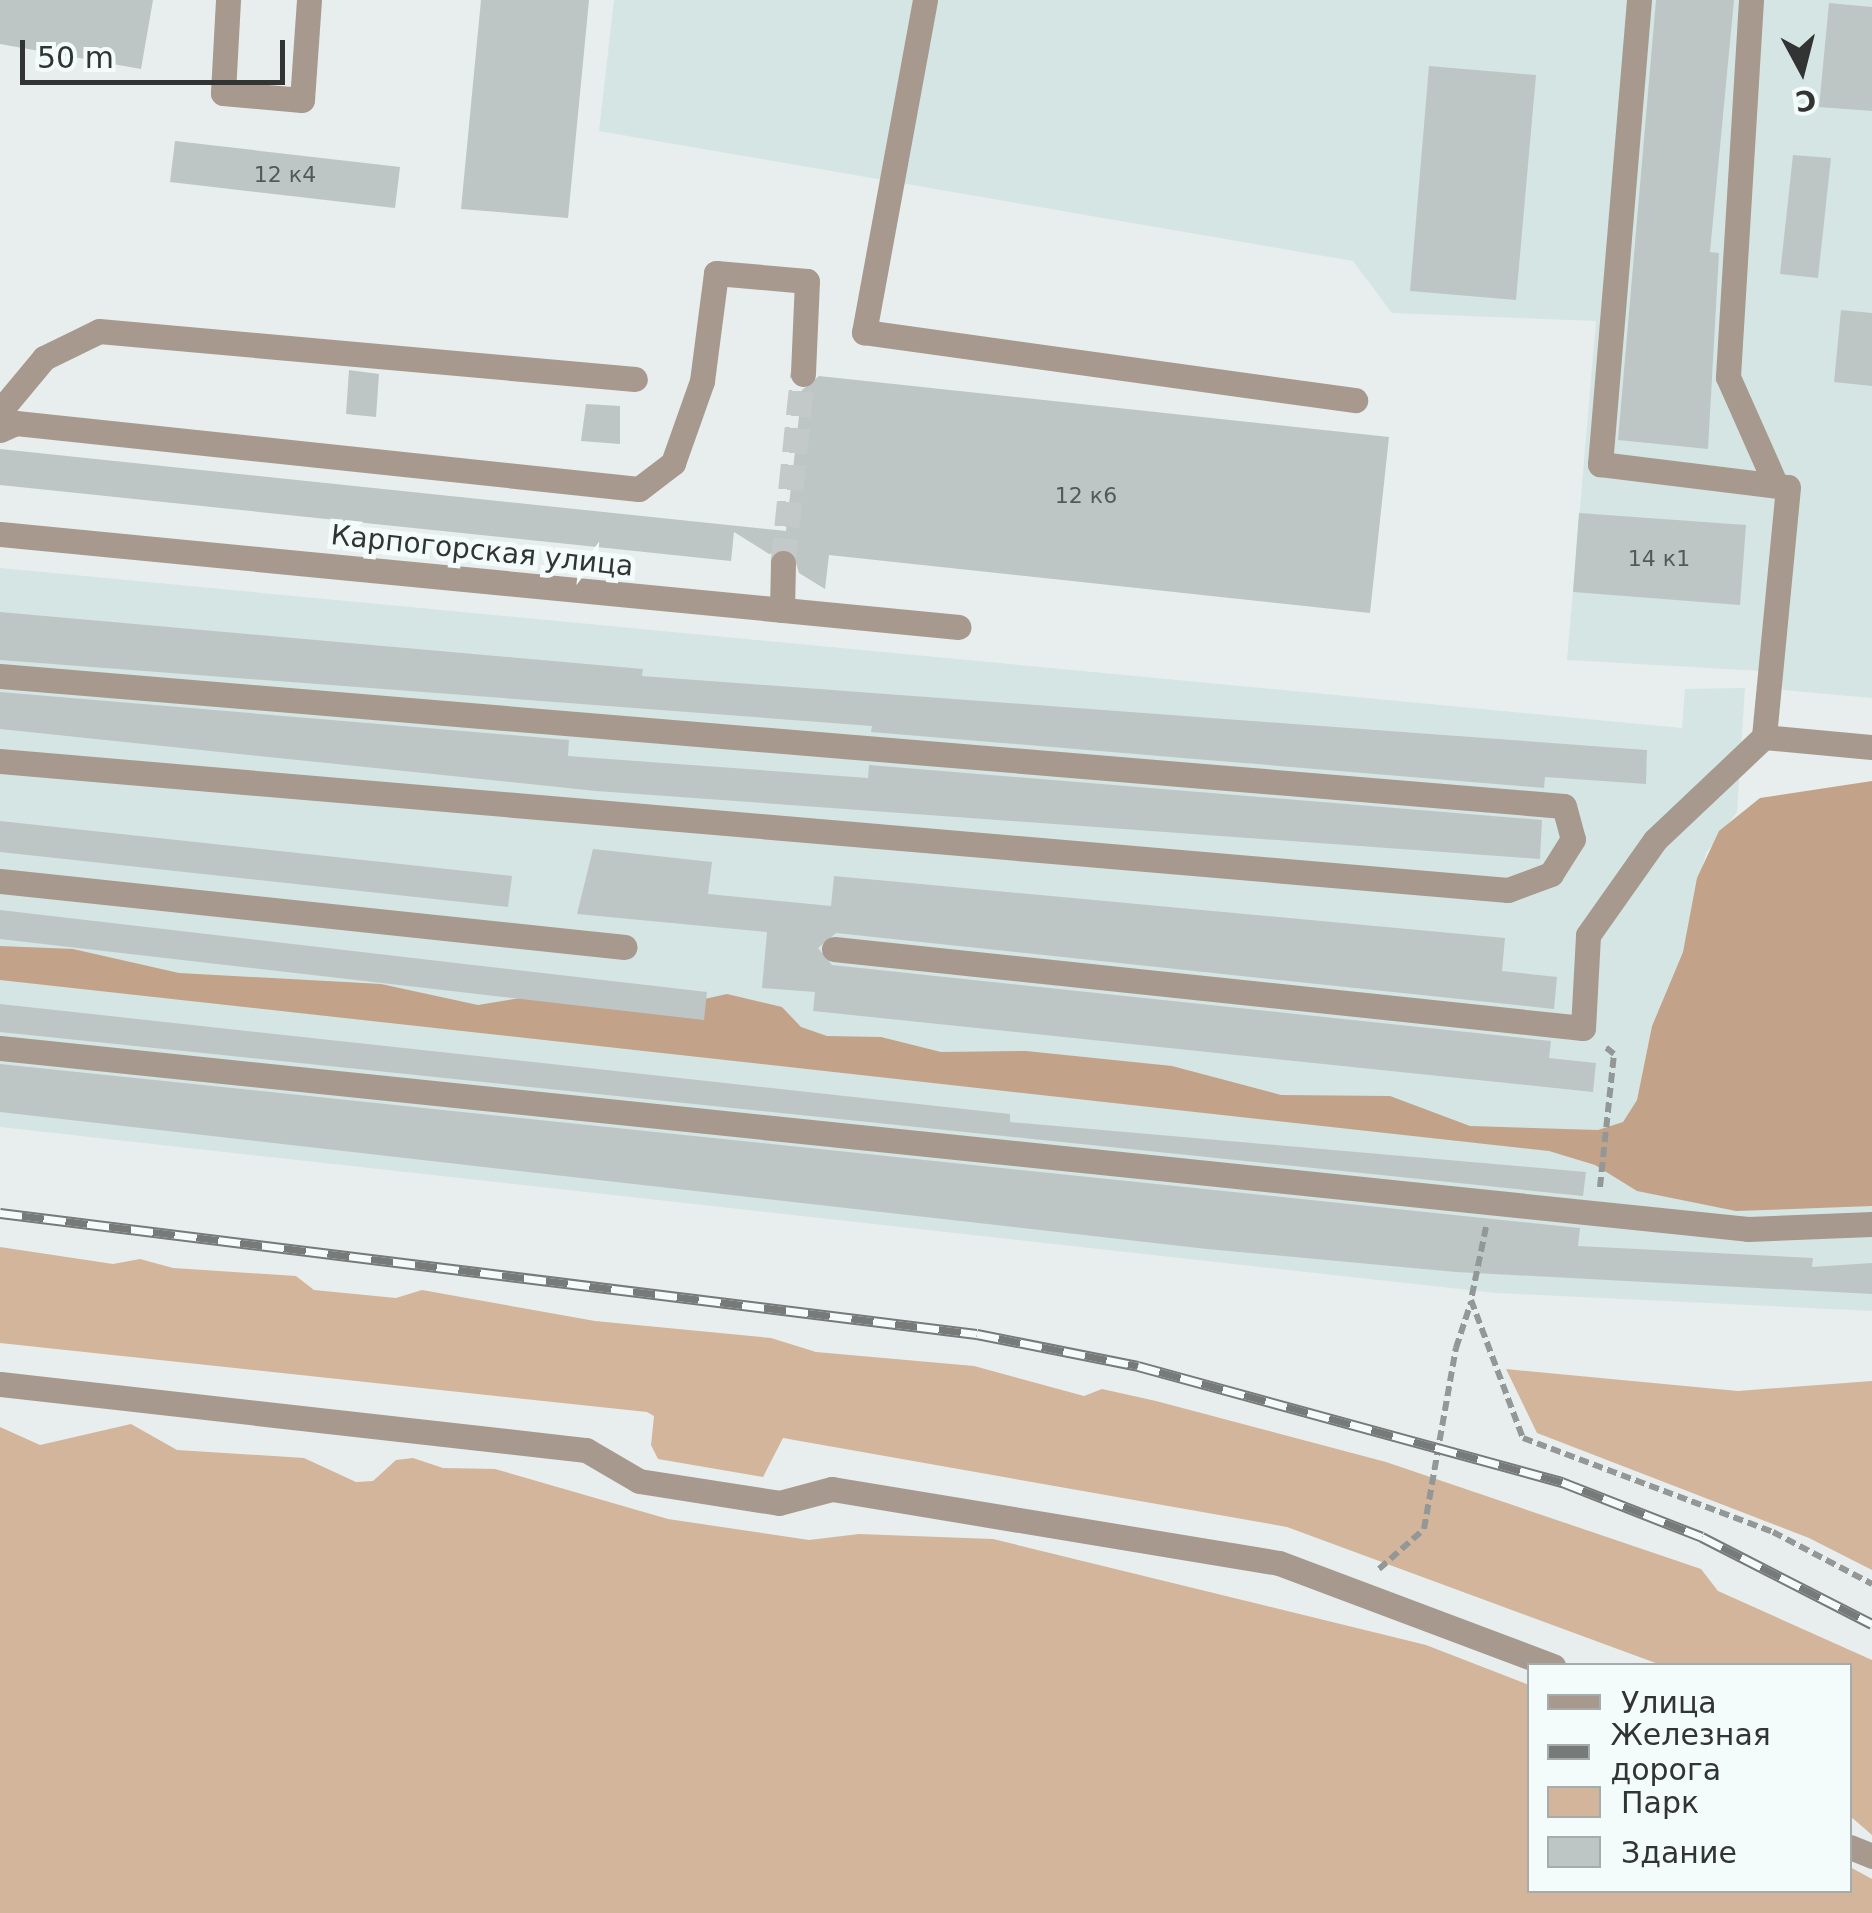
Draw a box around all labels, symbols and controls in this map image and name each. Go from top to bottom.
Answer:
scale bar [25,20,290,82]
north arrow [1752,20,1852,120]
text: 50 m [37,40,114,75]
text: С [1794,83,1818,118]
house number: 12 к4 [254,162,316,188]
house number: 12 к6 [1055,483,1117,509]
street label: Карпогорская улица [329,518,635,584]
house number: 14 к1 [1628,546,1690,572]
legend [1527,1663,1852,1893]
text: Улица [1621,1685,1717,1720]
text: Железная дорога [1610,1717,1771,1787]
text: Парк [1621,1785,1699,1820]
text: Здание [1621,1835,1737,1870]

